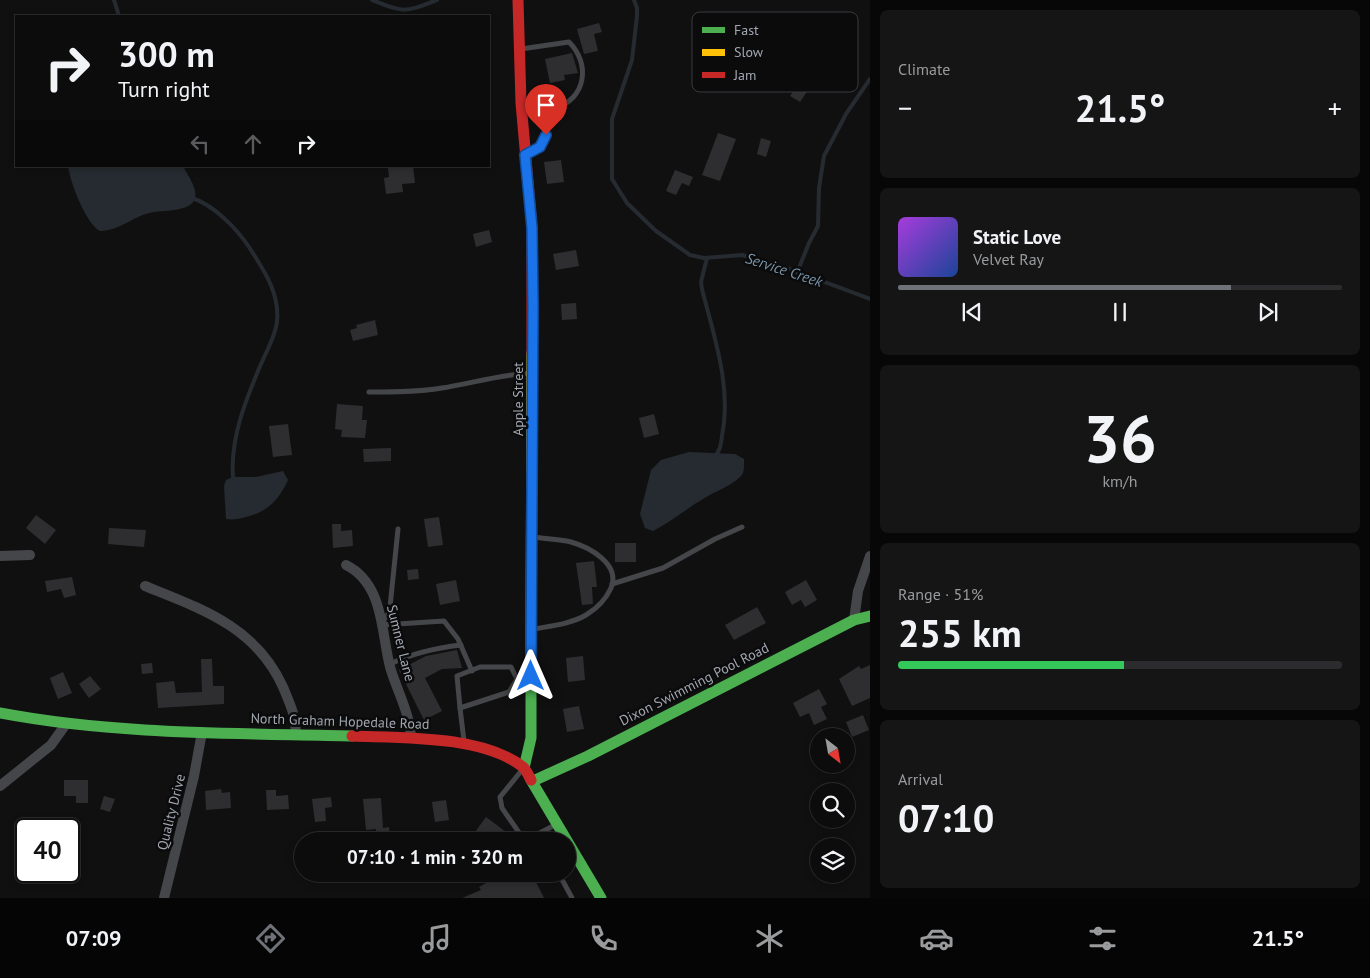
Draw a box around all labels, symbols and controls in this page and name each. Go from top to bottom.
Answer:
legend [692,12,858,92]
text: Fast [734,21,759,39]
text: 300 m [118,31,215,77]
icon: right [35,35,100,100]
text: Slow [734,43,764,61]
text: Climate [898,59,950,79]
text: Jam [733,66,756,84]
text: Turn right [118,75,210,103]
text: 21.5° [1075,83,1165,132]
pin [525,84,567,135]
text: − [898,89,912,126]
text: + [1328,89,1342,126]
icon: arrive [532,91,560,119]
icon: left [186,130,214,158]
icon: ahead [239,130,267,158]
icon: right [292,130,320,158]
text: Static Love [973,225,1061,249]
water label: Service Creek [743,248,826,291]
text: Velvet Ray [973,249,1044,269]
icon: previous [958,298,986,326]
icon: pause [1106,298,1134,326]
icon: next [1254,298,1282,326]
street label: Apple Street [509,362,527,436]
text: 36 [1083,396,1157,480]
text: km/h [1102,471,1138,491]
text: Range · 51% [898,584,983,604]
street label: Sumner Lane [383,603,419,683]
text: 255 km [898,608,1022,657]
street label: Dixon Swimming Pool Road [616,638,772,730]
position arrow [504,649,556,701]
street label: North Graham Hopedale Road [250,709,430,733]
north arrow [810,728,855,772]
map controls [810,728,855,883]
text: Arrival [898,769,943,789]
street label: Quality Drive [153,772,189,852]
button: search [810,783,855,828]
text: 07:10 [898,793,994,842]
speed limit sign: 40 [15,818,80,883]
button: layers [810,838,855,883]
text: 07:10 · 1 min · 320 m [347,845,523,869]
icon: directions [253,921,288,956]
icon: music [419,921,454,956]
icon: phone [586,921,621,956]
icon: climate [752,921,787,956]
icon: car [919,921,954,956]
icon: filters [1085,921,1120,956]
text: 07:09 [66,924,122,952]
text: 21.5° [1252,924,1304,952]

